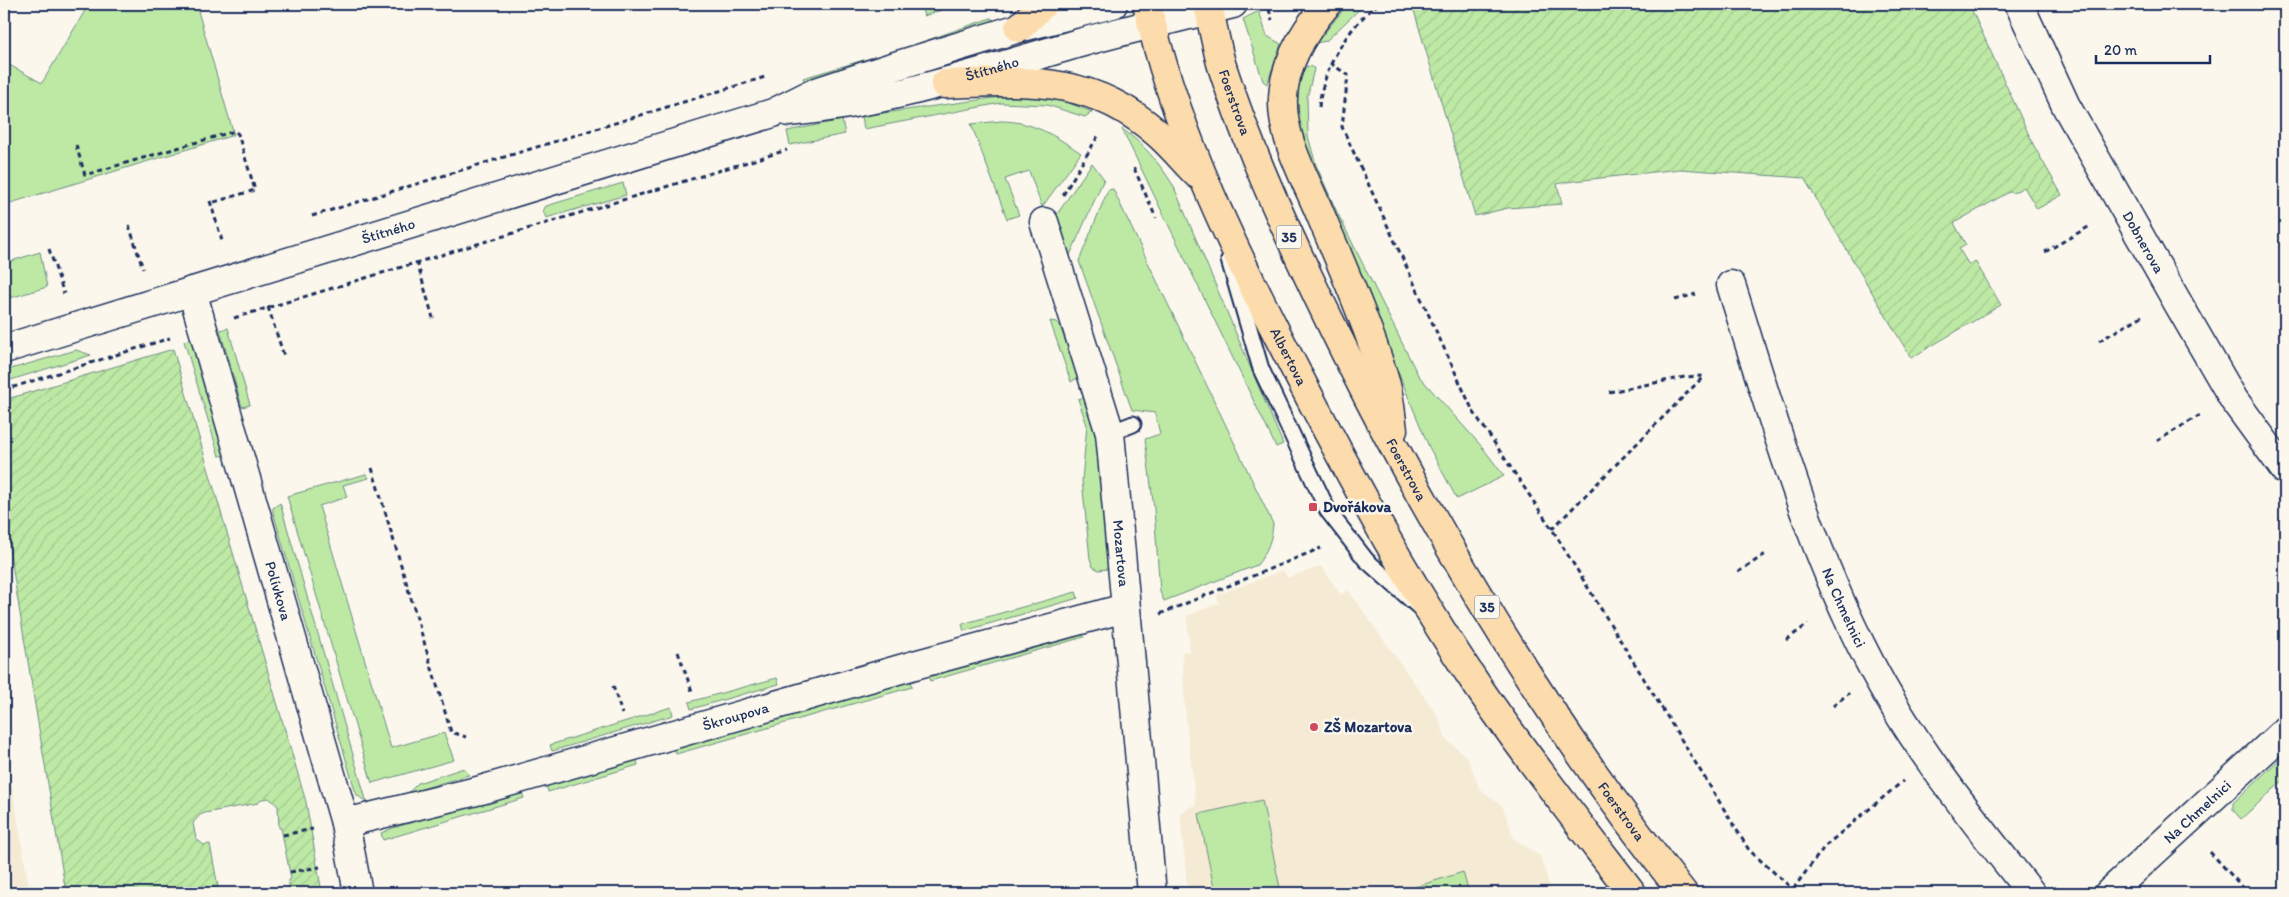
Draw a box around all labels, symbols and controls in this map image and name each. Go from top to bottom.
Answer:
scale bar [2096,32,2210,64]
text: 20 m [2104,41,2138,59]
street label: Štítného [963,52,1021,85]
street label: Foerstrova [1215,67,1255,138]
street label: Dobnerova [2119,208,2168,277]
street label: Štítného [359,214,417,248]
road number: 35 [1276,226,1302,248]
street label: Albertova [1266,325,1311,389]
street label: Foerstrova [1382,435,1431,504]
place label: Dvořákova [1323,498,1391,516]
marker: Dvořákova [1307,501,1319,513]
street label: Mozartova [1109,519,1133,588]
street label: Polívkova [261,559,295,623]
street label: Na Chmelnici [1818,565,1870,650]
road number: 35 [1474,596,1500,618]
street label: Škroupova [700,698,771,735]
place label: ZŠ Mozartova [1324,717,1412,736]
marker: ZŠ Mozartova [1308,721,1320,733]
street label: Na Chmelnici [2160,776,2235,847]
street label: Foerstrova [1594,778,1649,845]

